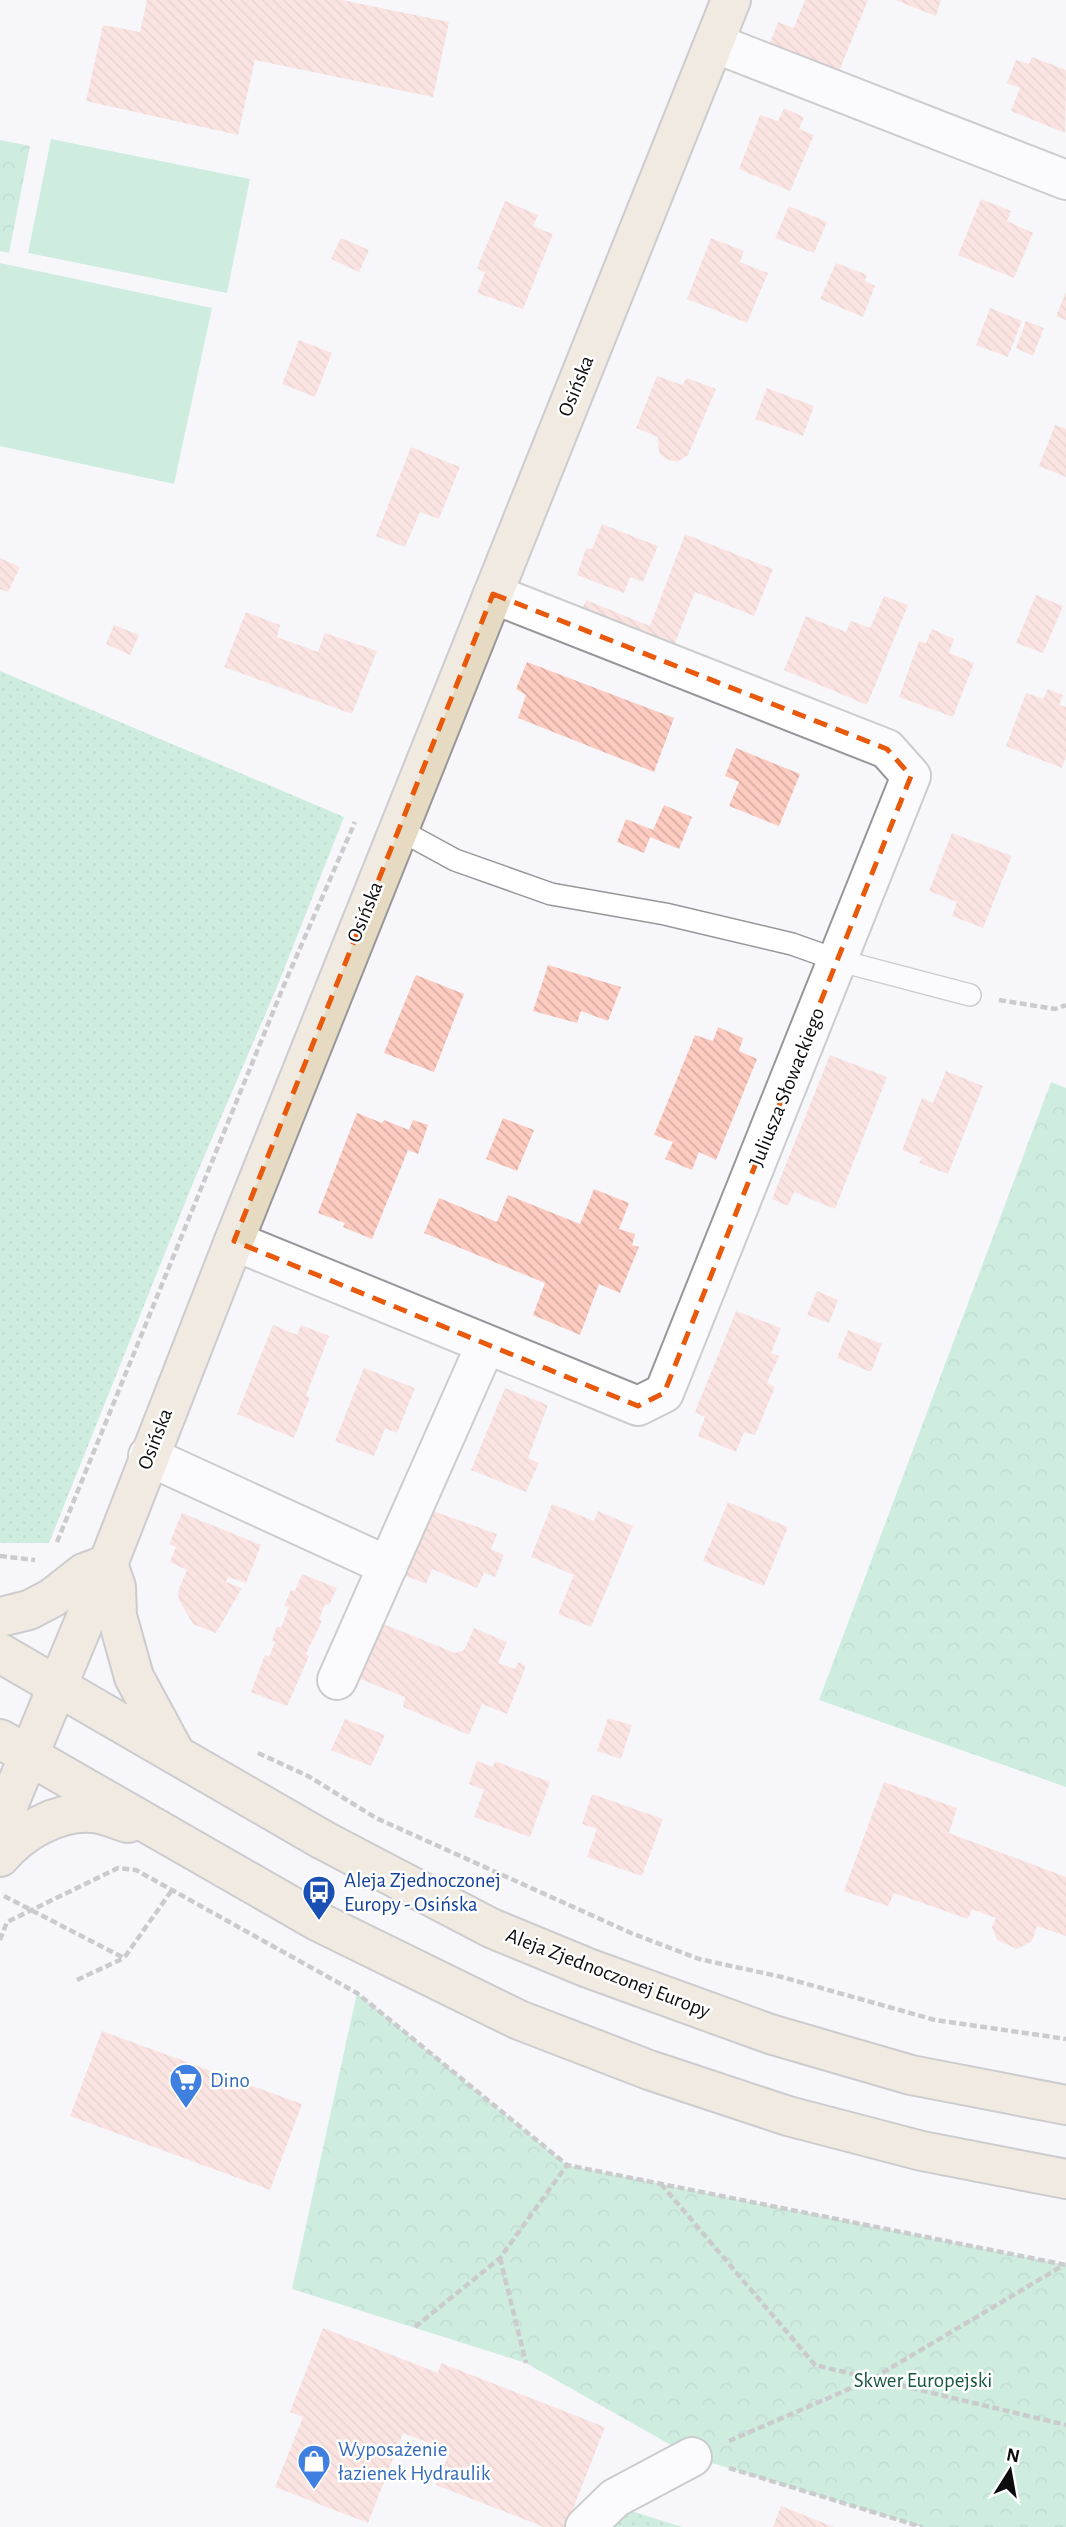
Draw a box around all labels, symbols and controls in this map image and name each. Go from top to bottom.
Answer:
street label: Osińska [554,352,598,419]
street label: Osińska [343,878,387,945]
street label: Juliusza Słowackiego [746,1005,828,1169]
street label: Osińska [134,1405,176,1472]
place label: Aleja Zjednoczonej Europy - Osińska [344,1870,501,1915]
bus stop icon: Aleja Zjednoczonej Europy - Osińska [300,1873,338,1922]
street label: Aleja Zjednoczonej Europy [503,1924,713,2022]
supermarket icon: Dino [167,2061,205,2110]
place label: Dino [210,2070,250,2091]
park label: Skwer Europejski [854,2370,992,2391]
north arrow [975,2436,1045,2506]
place label: Wyposażenie łazienek Hydraulik [338,2439,491,2484]
shop icon: Wyposażenie łazienek Hydraulik [295,2442,333,2491]
text: N [1005,2445,1021,2466]

